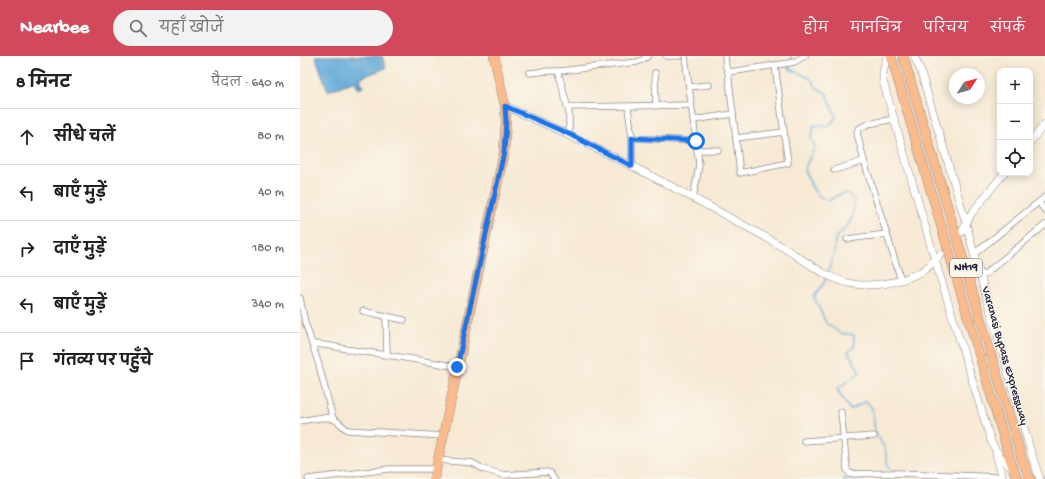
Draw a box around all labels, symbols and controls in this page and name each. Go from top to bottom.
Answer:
search box [113,10,393,46]
text: Nearbee [20,17,89,40]
icon: search [127,17,149,39]
text: यहाँ खोजें [159,20,223,38]
text: होम [804,21,828,38]
text: मानचित्र [850,21,902,38]
text: परिचय [924,21,968,38]
text: संपर्क [990,21,1025,38]
north arrow [949,68,985,104]
map controls [997,68,1033,176]
button: + [997,68,1033,104]
text: 8 मिनट [16,74,71,94]
text: पैदल · 640 m [211,76,284,91]
button: − [997,104,1033,140]
icon: ahead [16,126,38,148]
text: सीधे चलें [54,129,115,147]
text: 80 m [257,129,284,144]
route start [687,132,705,150]
button: locate [997,140,1033,176]
icon: left [16,182,38,204]
text: बाएँ मुड़ें [54,185,106,203]
text: 40 m [258,185,284,200]
icon: right [16,238,38,260]
text: दाएँ मुड़ें [54,241,106,259]
text: 180 m [252,241,284,256]
road number: NH19 [950,259,982,277]
street label: Varanasi Bypass Expressway [977,284,1031,427]
icon: left [16,294,38,316]
text: बाएँ मुड़ें [54,297,106,315]
text: 340 m [251,297,284,312]
icon: arrive [16,350,38,372]
text: गंतव्य पर पहुँचे [54,353,152,371]
route end [448,358,466,376]

